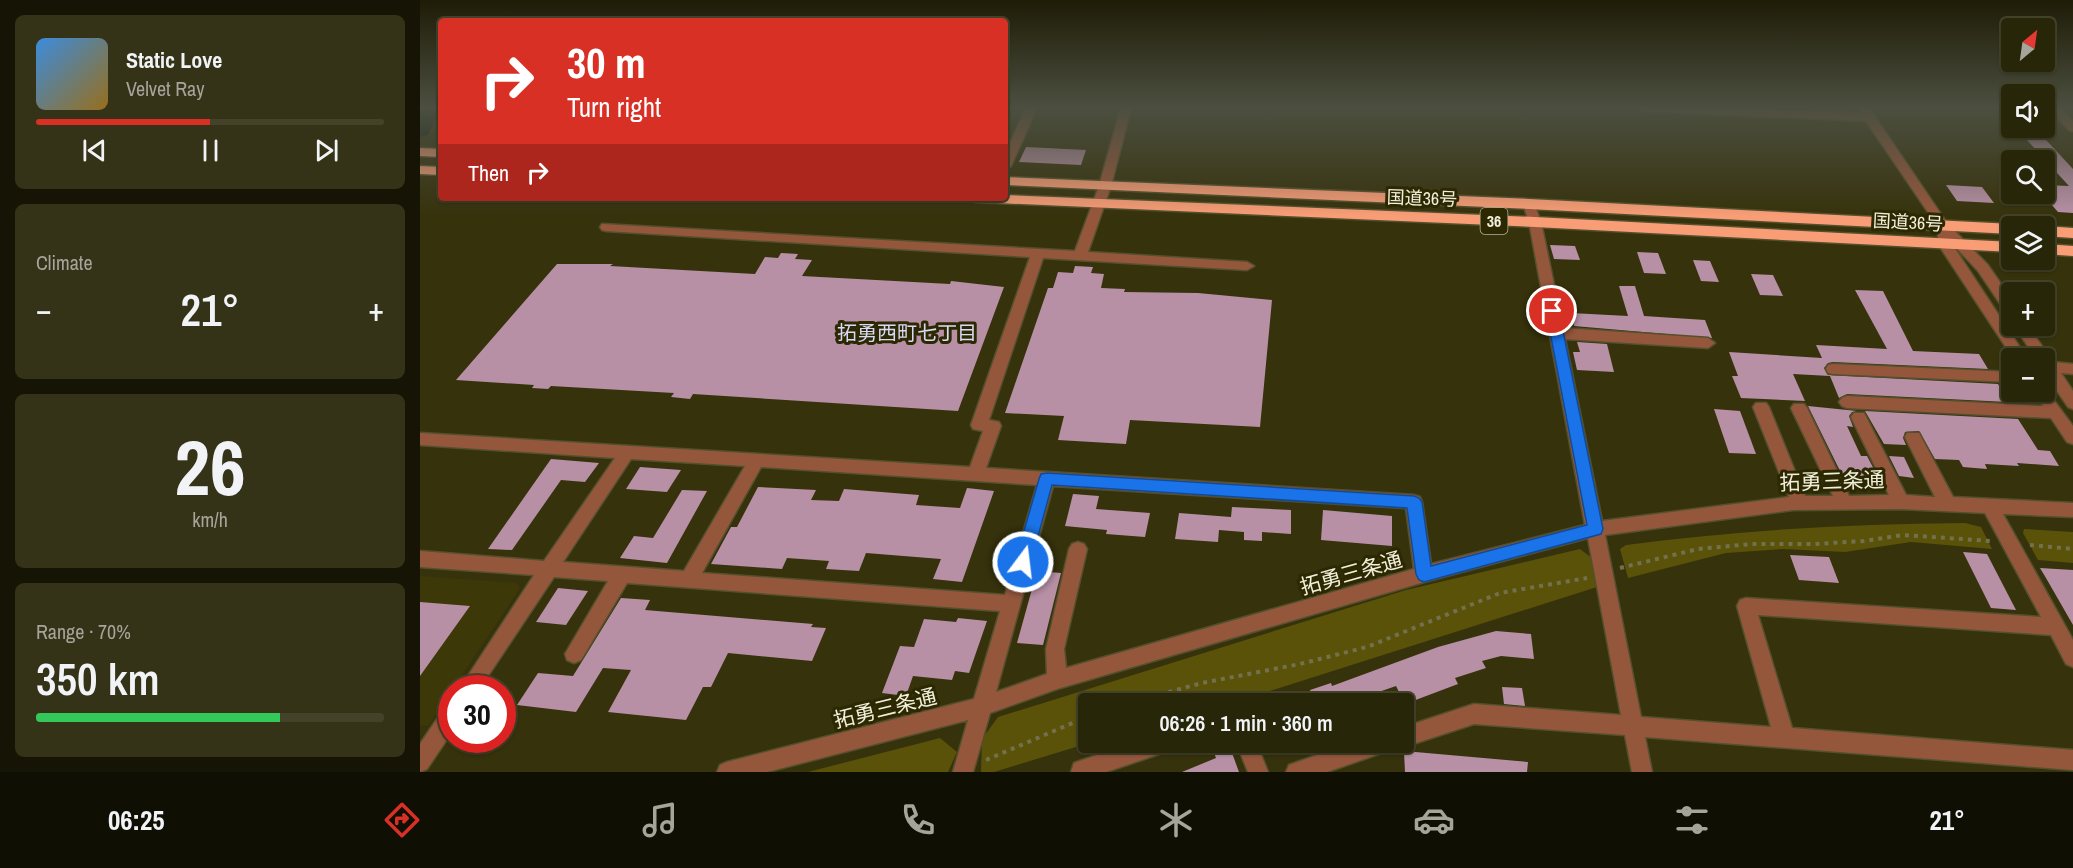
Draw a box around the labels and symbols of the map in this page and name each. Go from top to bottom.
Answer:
north arrow [2001,18,2055,72]
street label: 国道36号 [1386,184,1458,212]
road number: 36 [1480,208,1508,234]
street label: 国道36号 [1872,208,1944,236]
pin [1526,285,1577,336]
district label: 拓勇西町七丁目 [837,319,977,346]
street label: 拓勇三条通 [1779,465,1885,497]
position arrow [991,530,1055,594]
street label: 拓勇三条通 [1297,545,1405,601]
speed limit sign: 30 [438,675,516,753]
street label: 拓勇三条通 [831,681,939,735]

